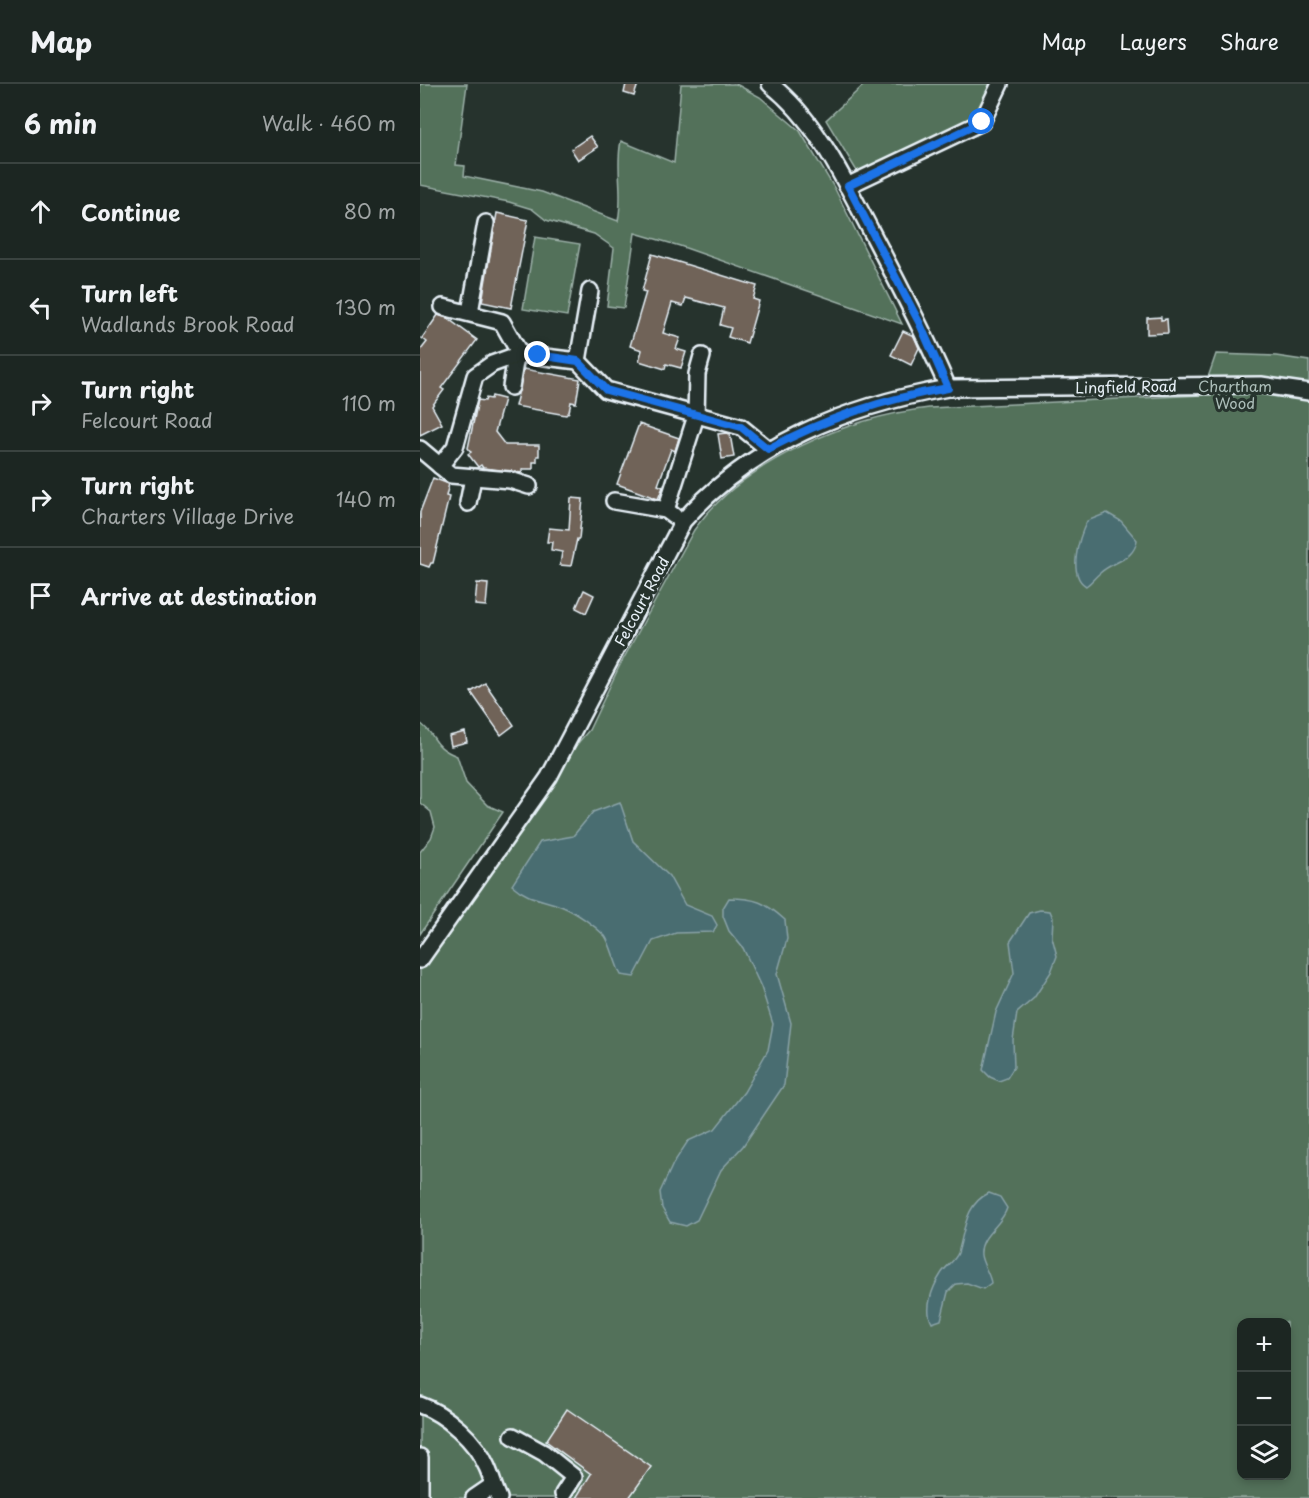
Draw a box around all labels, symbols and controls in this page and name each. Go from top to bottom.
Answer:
text: Map [30,20,92,63]
text: Map [1042,25,1086,57]
text: Layers [1119,25,1187,57]
text: Share [1220,25,1279,57]
text: 6 min [24,104,97,143]
text: Walk · 460 m [262,108,396,138]
route start [968,108,994,134]
icon: ahead [24,195,57,228]
text: Continue [81,195,180,228]
text: 80 m [344,196,396,226]
text: Turn left [81,276,178,309]
icon: left [24,291,57,324]
text: 130 m [336,292,396,322]
text: Wadlands Brook Road [81,309,295,339]
route end [524,341,550,367]
text: Turn right [81,372,194,405]
street label: Lingfield Road [1075,374,1177,398]
park label: Chartham Wood [1198,374,1272,414]
icon: right [24,387,57,420]
text: 110 m [342,388,396,418]
text: Felcourt Road [81,405,213,435]
text: Turn right [81,468,194,501]
icon: right [24,483,57,516]
text: 140 m [336,484,396,514]
text: Charters Village Drive [81,501,294,531]
street label: Felcourt Road [608,552,674,650]
icon: arrive [24,579,57,612]
text: Arrive at destination [81,579,317,612]
map controls [1237,1318,1291,1480]
button: + [1237,1318,1291,1372]
button: − [1237,1372,1291,1426]
button: layers [1237,1426,1291,1480]

